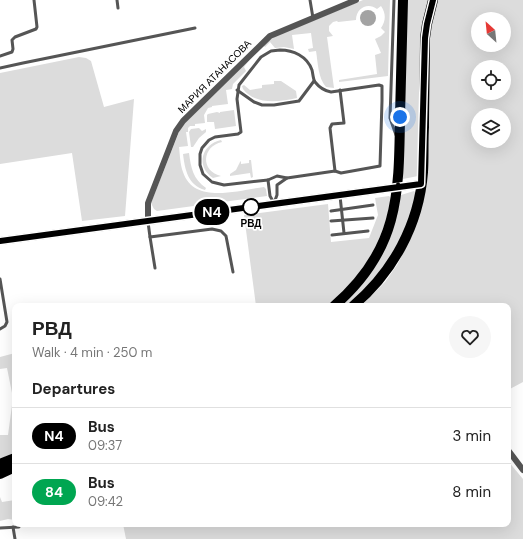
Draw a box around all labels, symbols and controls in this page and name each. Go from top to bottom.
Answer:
north arrow [471,12,511,52]
map controls [471,12,511,148]
street label: МАРИЯ АТАНАСОВА [175,37,254,116]
button: locate [471,60,511,100]
your location [390,107,410,127]
button: layers [471,108,511,148]
marker: РВД [242,198,260,216]
line badge: N4 [194,199,230,225]
text: N4 [202,203,222,221]
place label: РВД [241,217,261,230]
text: РВД [32,316,72,341]
button: heart [449,316,491,358]
text: Walk · 4 min · 250 m [32,344,152,361]
text: Departures [32,379,115,399]
text: Bus [88,417,115,437]
text: 3 min [453,426,491,446]
text: N4 [44,427,64,445]
text: 09:37 [88,437,122,454]
text: Bus [88,473,115,493]
text: 8 min [452,482,491,502]
text: 84 [45,483,63,501]
text: 09:42 [88,493,123,510]

